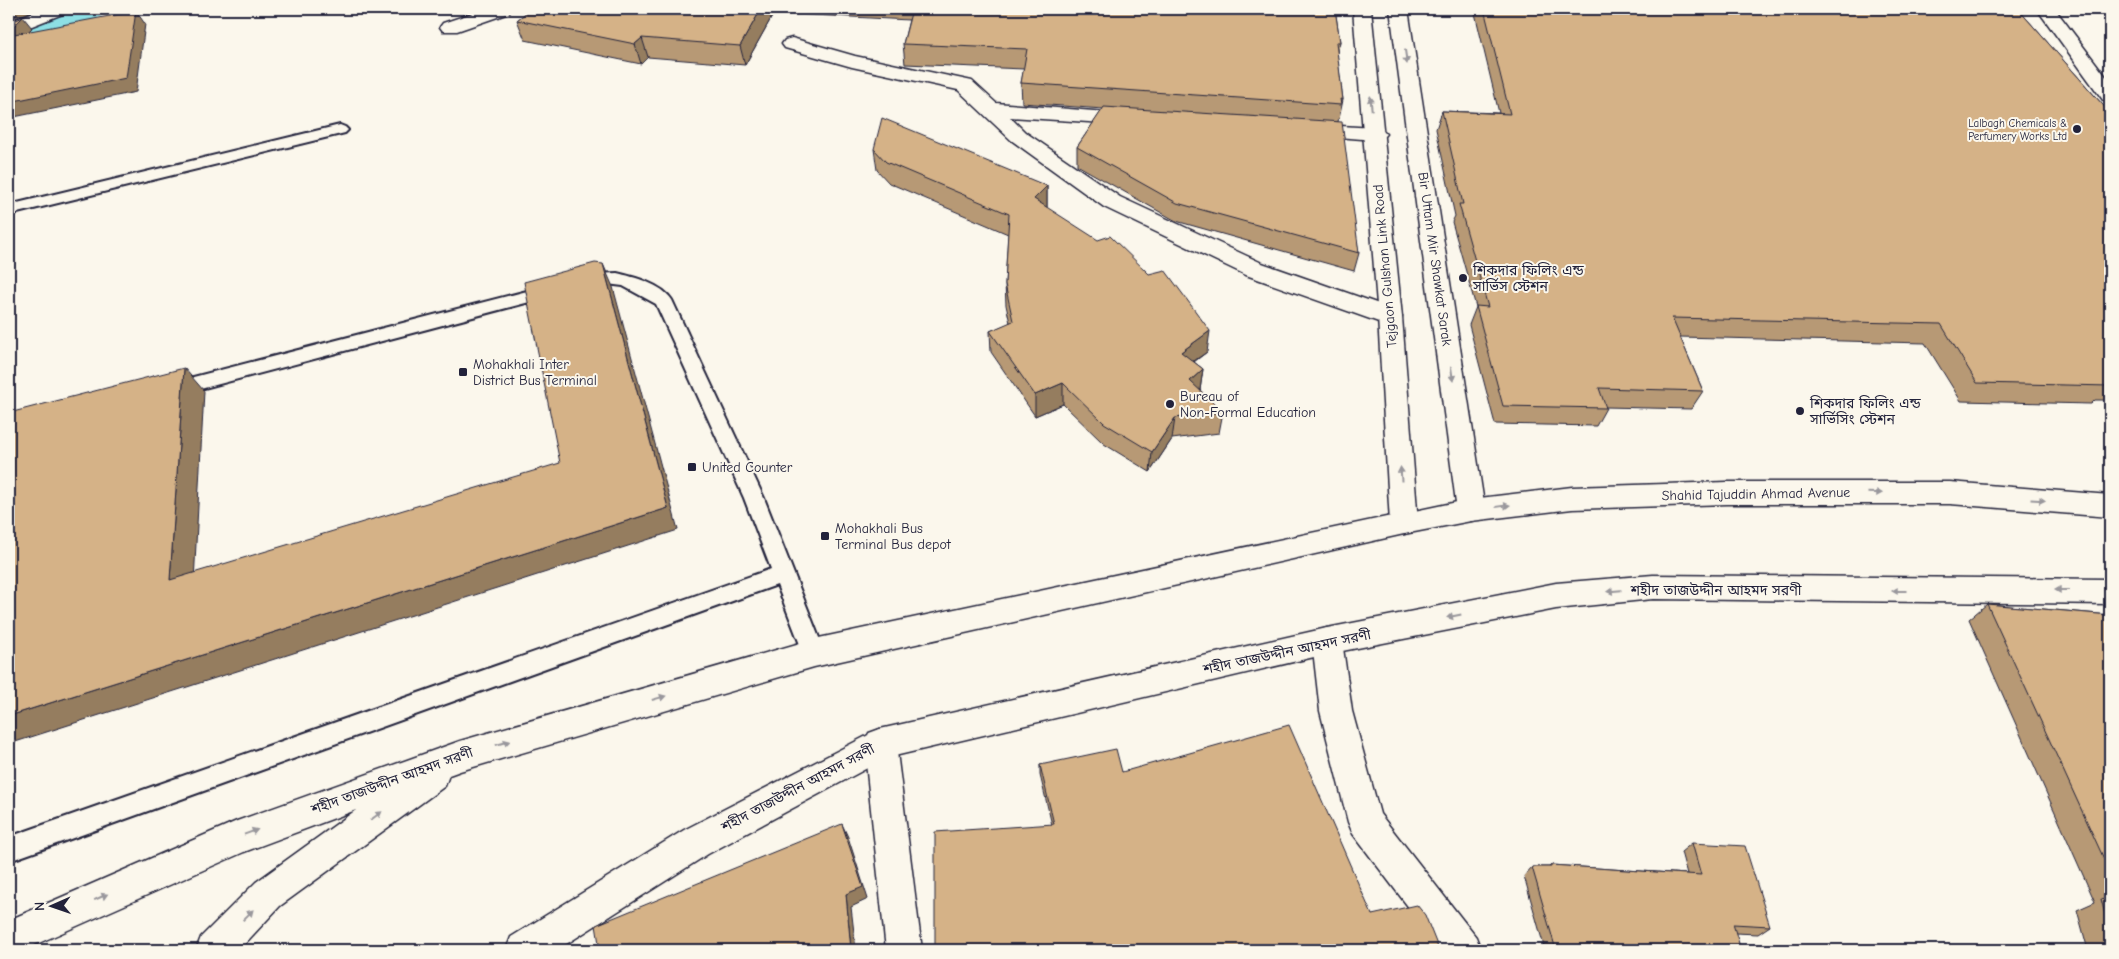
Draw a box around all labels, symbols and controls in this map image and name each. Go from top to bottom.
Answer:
one-way arrow [1402,49,1410,65]
one-way arrow [1367,95,1375,111]
place label: Lalbagh Chemicals & Perfumery Works Ltd [1968,117,2067,143]
marker: Lalbagh Chemicals & Perfumery Works Ltd [2071,123,2083,135]
street label: Bir Uttam Mir Shawkat Sarak [1414,171,1456,347]
street label: Tejgaon Gulshan Link Road [1369,184,1401,348]
place label: শিকদার ফিলিং এন্ড সার্ভিস স্টেশন [1472,262,1584,295]
marker: শিকদার ফিলিং এন্ড সার্ভিস স্টেশন [1457,272,1469,284]
place label: Mohakhali Inter District Bus Terminal [473,356,597,389]
marker: Mohakhali Inter District Bus Terminal [457,366,469,378]
one-way arrow [1448,366,1456,382]
place label: Bureau of Non-Formal Education [1180,388,1316,421]
place label: শিকদার ফিলিং এন্ড সার্ভিসিং স্টেশন [1809,395,1921,428]
marker: Bureau of Non-Formal Education [1164,398,1176,410]
marker: শিকদার ফিলিং এন্ড সার্ভিসিং স্টেশন [1794,405,1806,417]
place label: United Counter [702,459,793,476]
marker: United Counter [686,461,698,473]
one-way arrow [1396,466,1404,482]
street label: Shahid Tajuddin Ahmad Avenue [1662,484,1850,504]
one-way arrow [1868,489,1884,497]
one-way arrow [2030,497,2046,505]
one-way arrow [1496,502,1512,510]
place label: Mohakhali Bus Terminal Bus depot [835,520,952,553]
marker: Mohakhali Bus Terminal Bus depot [819,530,831,542]
street label: শহীদ তাজউদ্দীন আহমদ সরণী [1629,582,1802,599]
one-way arrow [2053,586,2069,594]
one-way arrow [1606,587,1622,595]
one-way arrow [1891,587,1907,595]
one-way arrow [1446,612,1461,620]
street label: শহীদ তাজউদ্দীন আহমদ সরণী [1201,626,1373,678]
one-way arrow [651,694,666,702]
one-way arrow [495,739,510,747]
street label: শহীদ তাজউদ্দীন আহমদ সরণী [718,740,878,836]
street label: শহীদ তাজউদ্দীন আহমদ সরণী [308,744,476,819]
one-way arrow [369,811,383,821]
one-way arrow [243,828,258,836]
north arrow [28,882,78,932]
one-way arrow [94,892,108,900]
text: N [31,902,48,911]
one-way arrow [242,909,254,921]

